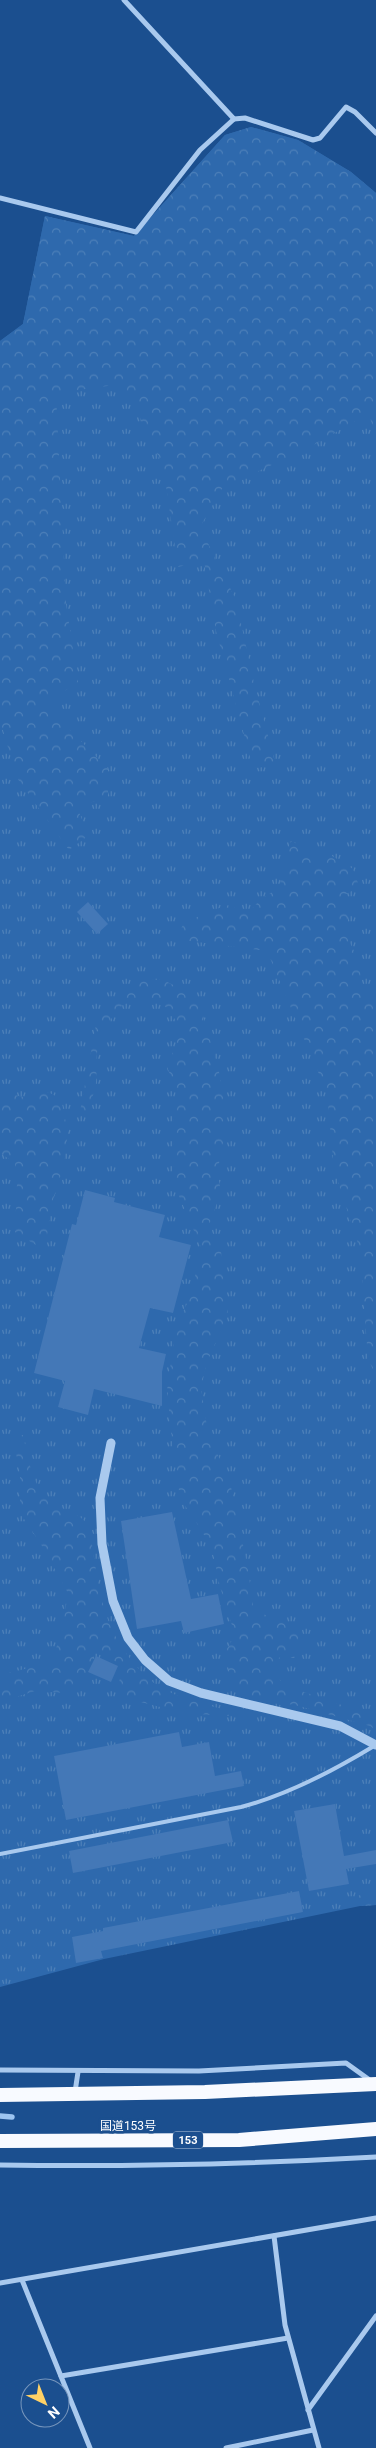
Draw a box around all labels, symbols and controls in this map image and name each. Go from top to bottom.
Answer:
street label: 国道153号 [100,2119,156,2133]
road number: 153 [173,2132,203,2148]
north arrow [20,2378,70,2428]
text: N [45,2403,63,2422]

